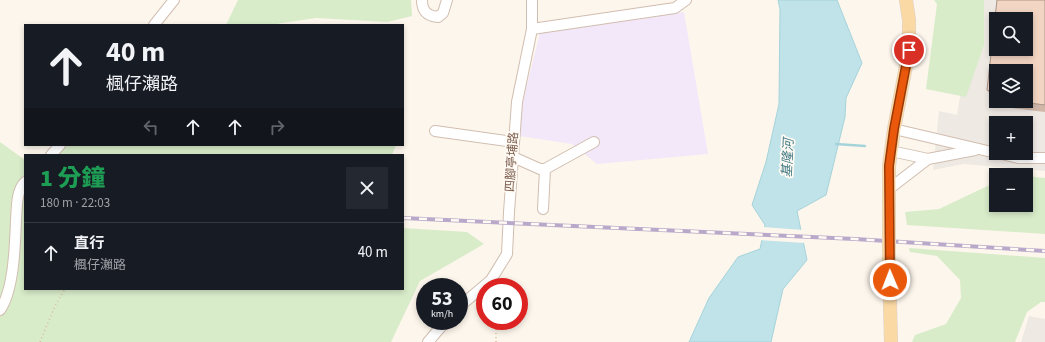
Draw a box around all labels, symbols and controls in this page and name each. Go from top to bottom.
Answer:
map controls [989,12,1033,212]
button: search [989,12,1033,56]
text: 40 m [106,32,165,72]
pin [892,33,926,67]
icon: arrive [898,39,920,61]
icon: ahead [40,40,92,92]
button: layers [989,64,1033,108]
text: 楓仔瀨路 [106,72,178,97]
icon: left [140,116,162,138]
icon: ahead [182,116,204,138]
icon: ahead [224,116,246,138]
icon: right [266,116,288,138]
button: + [989,116,1033,160]
street label: 四腳亭埔路 [501,131,523,193]
water label: 基隆河 [778,135,798,178]
text: 1 分鐘 [40,161,106,196]
button: close [346,167,388,209]
button: − [989,168,1033,212]
text: 180 m · 22:03 [40,194,110,212]
text: 直行 [74,233,104,254]
icon: ahead [40,242,62,264]
text: 40 m [358,242,388,263]
text: 楓仔瀨路 [74,256,126,274]
position arrow [869,259,911,301]
speed limit sign: 60 [476,278,528,330]
text: 53 [431,285,453,313]
text: km/h [431,307,453,321]

